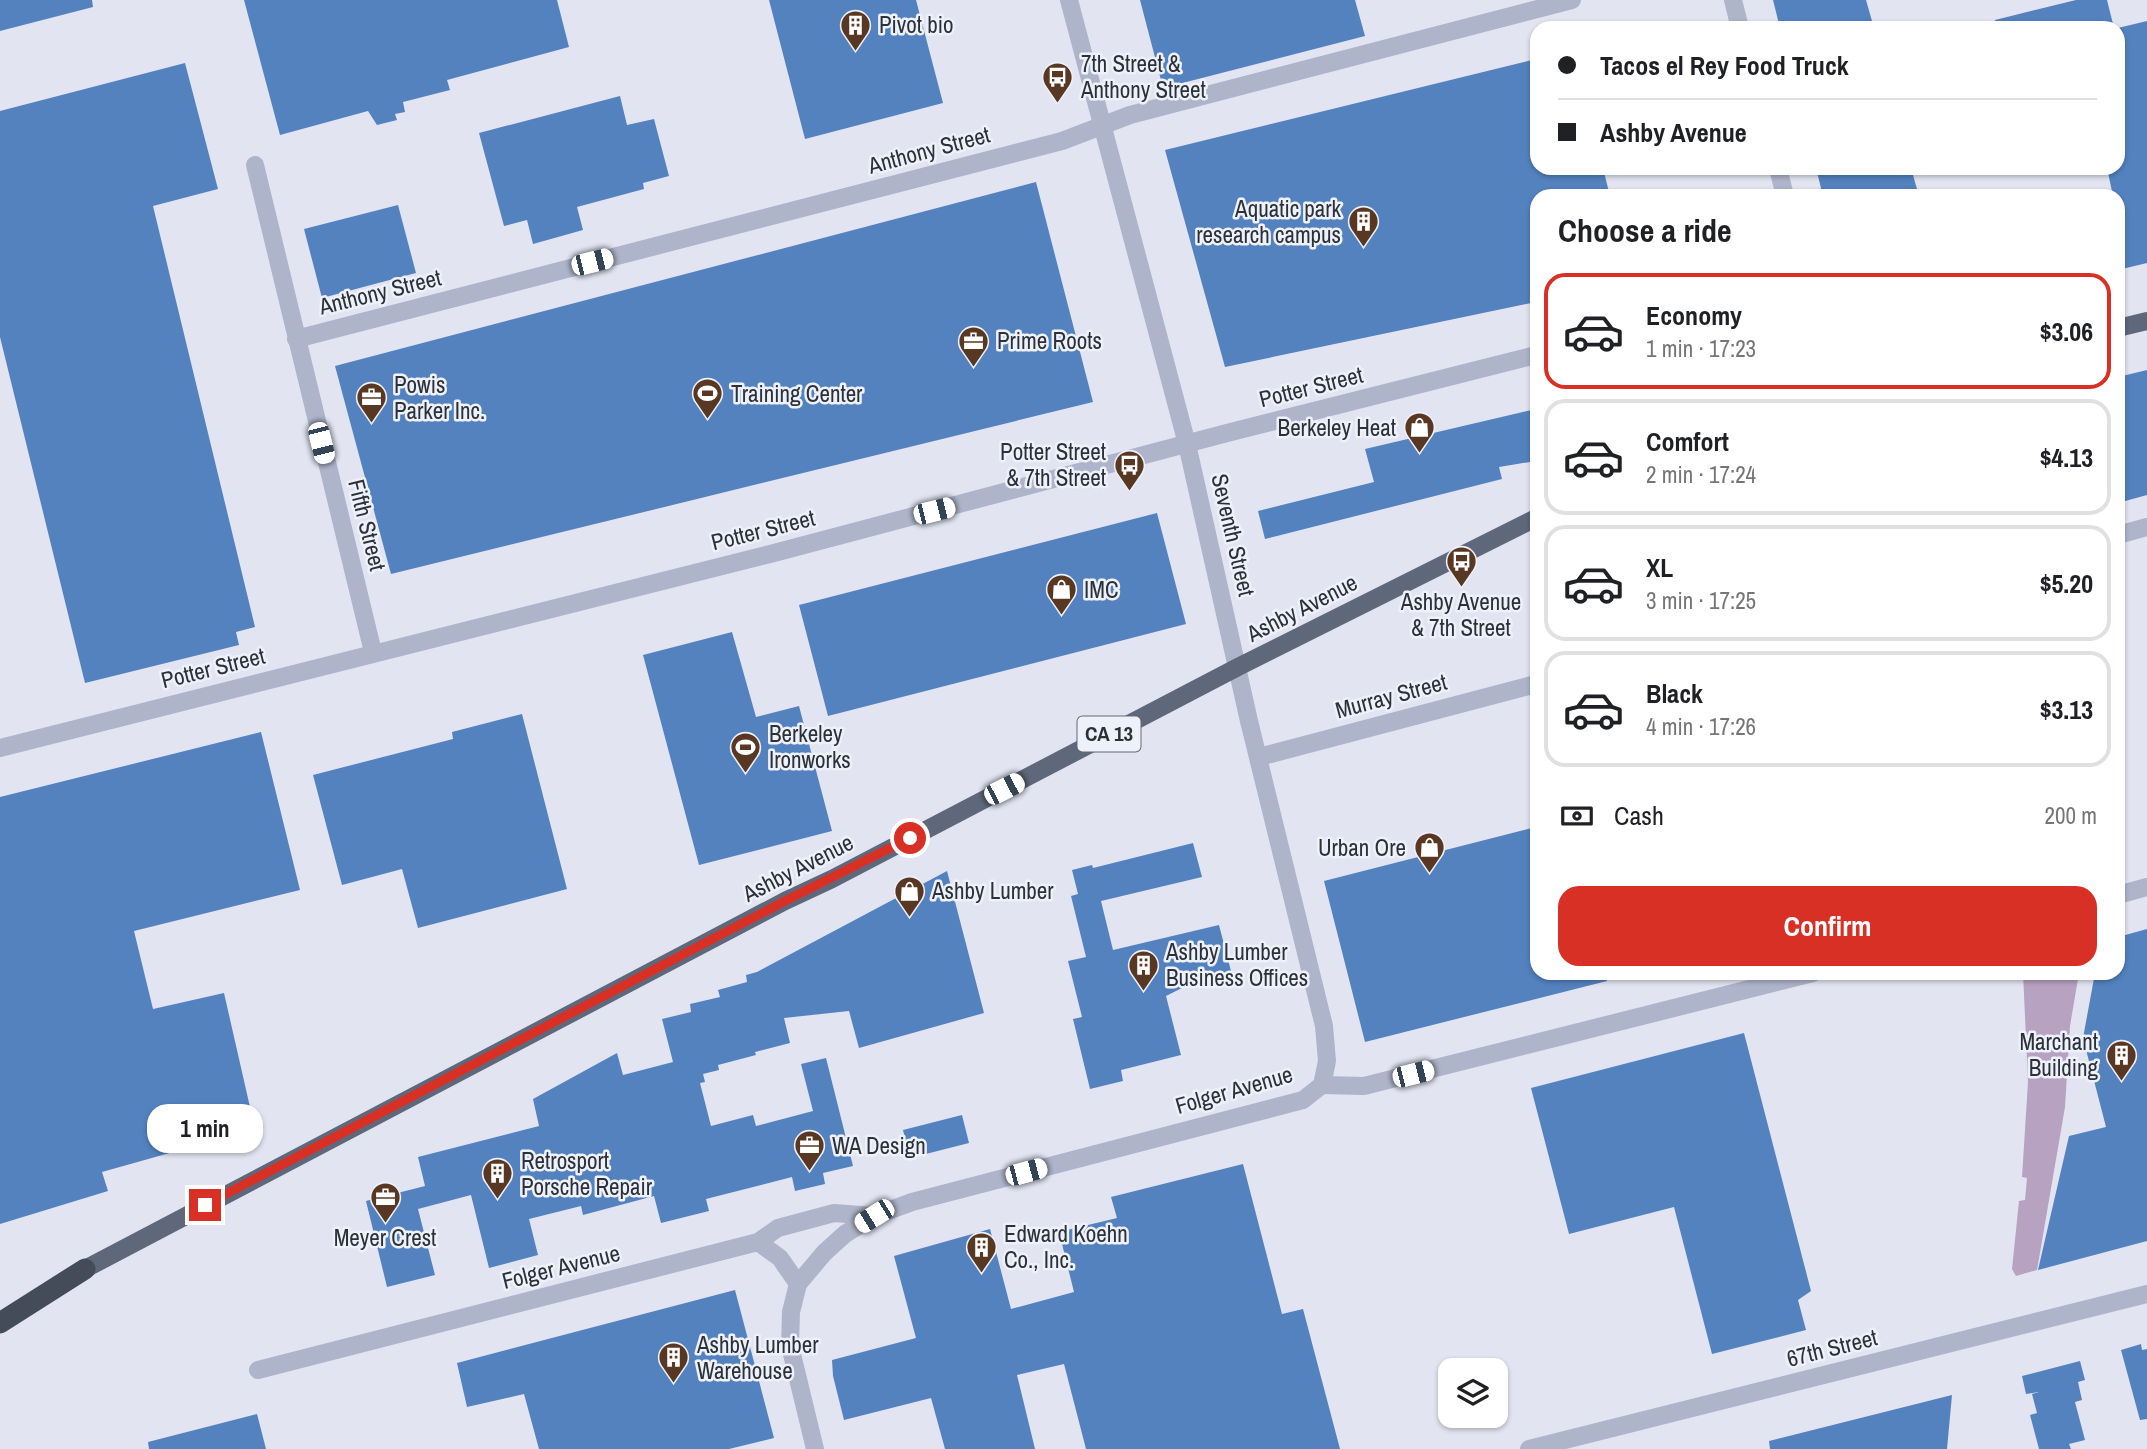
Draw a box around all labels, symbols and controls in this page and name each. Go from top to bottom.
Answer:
building icon: Pivot bio [839,8,873,52]
place label: Pivot bio [879,9,953,40]
place label: 7th Street & Anthony Street [1080,48,1206,105]
text: Tacos el Rey Food Truck [1600,48,1849,83]
bus stop icon: 7th Street & Anthony Street [1041,60,1075,104]
text: Ashby Avenue [1600,115,1747,150]
street label: Anthony Street [864,118,993,181]
place label: Aquatic park research campus [1196,193,1342,250]
building icon: Aquatic park research campus [1347,205,1381,249]
text: Choose a ride [1558,209,1732,252]
car [570,247,615,277]
street label: Anthony Street [315,261,444,322]
text: Economy [1646,298,1742,333]
icon: car [1562,300,1625,363]
text: $3.06 [2040,314,2093,349]
office icon: Prime Roots [957,324,991,368]
place label: Prime Roots [997,325,1102,356]
text: 1 min · 17:23 [1646,333,1756,364]
street label: Potter Street [1256,359,1366,414]
place label: Powis Parker Inc. [394,369,485,426]
sports icon: Training Center [691,377,725,421]
place label: Training Center [731,378,863,409]
office icon: Powis Parker Inc. [354,381,388,425]
shop icon: Berkeley Heat [1402,411,1436,455]
place label: Berkeley Heat [1278,412,1396,443]
car [306,420,337,466]
text: Comfort [1646,424,1729,459]
icon: car [1562,426,1625,489]
place label: Potter Street & 7th Street [1000,436,1106,493]
text: $4.13 [2040,440,2093,475]
bus stop icon: Potter Street & 7th Street [1112,448,1146,492]
text: 2 min · 17:24 [1646,459,1756,490]
street label: Seventh Street [1204,471,1263,599]
street label: Fifth Street [341,476,394,574]
car [912,496,957,526]
street label: Potter Street [708,502,818,557]
bus stop icon: Ashby Avenue & 7th Street [1444,544,1478,588]
text: XL [1646,550,1673,585]
icon: car [1562,552,1625,615]
street label: Ashby Avenue [1240,566,1362,649]
text: $5.20 [2040,566,2093,601]
shop icon: IMC [1044,573,1078,617]
place label: IMC [1084,574,1119,605]
text: 3 min · 17:25 [1646,585,1756,616]
place label: Ashby Avenue & 7th Street [1400,586,1521,643]
street label: Potter Street [158,640,268,695]
street label: Murray Street [1332,666,1450,725]
text: Black [1646,676,1703,711]
icon: car [1562,678,1625,741]
text: $3.13 [2040,692,2093,727]
text: 4 min · 17:26 [1646,711,1756,742]
road number: CA 13 [1078,716,1140,752]
place label: Berkeley Ironworks [769,718,851,775]
sports icon: Berkeley Ironworks [729,730,763,774]
car [981,770,1028,808]
icon: cash [1558,797,1596,835]
text: Cash [1614,798,1664,833]
text: 200 m [2045,800,2097,831]
route start [894,822,926,854]
street label: Ashby Avenue [736,826,858,909]
shop icon: Urban Ore [1412,831,1446,875]
place label: Urban Ore [1318,832,1406,863]
shop icon: Ashby Lumber [892,874,926,918]
place label: Ashby Lumber [931,875,1054,906]
button: Confirm [1558,886,2097,966]
place label: Ashby Lumber Business Offices [1165,936,1308,993]
building icon: Ashby Lumber Business Offices [1126,948,1160,992]
place label: Marchant Building [2019,1026,2099,1083]
building icon: Marchant Building [2104,1038,2138,1082]
street label: Folger Avenue [1172,1058,1296,1121]
car [1391,1059,1436,1089]
callout: 1 min [147,1104,263,1152]
text: 1 min [180,1113,230,1144]
office icon: WA Design [792,1129,826,1173]
place label: WA Design [832,1130,926,1161]
place label: Retrosport Porsche Repair [521,1145,653,1202]
car [1003,1156,1050,1188]
building icon: Retrosport Porsche Repair [481,1157,515,1201]
office icon: Meyer Crest [368,1180,402,1224]
route end [189,1189,221,1221]
car [851,1196,898,1236]
place label: Edward Koehn Co., Inc. [1004,1218,1128,1275]
place label: Meyer Crest [334,1222,436,1253]
building icon: Edward Koehn Co., Inc. [964,1230,998,1274]
street label: Folger Avenue [499,1237,623,1296]
street label: 67th Street [1783,1321,1880,1374]
place label: Ashby Lumber Warehouse [696,1329,819,1386]
building icon: Ashby Lumber Warehouse [657,1341,691,1385]
map controls [1438,1358,1508,1428]
button: layers [1438,1358,1508,1428]

